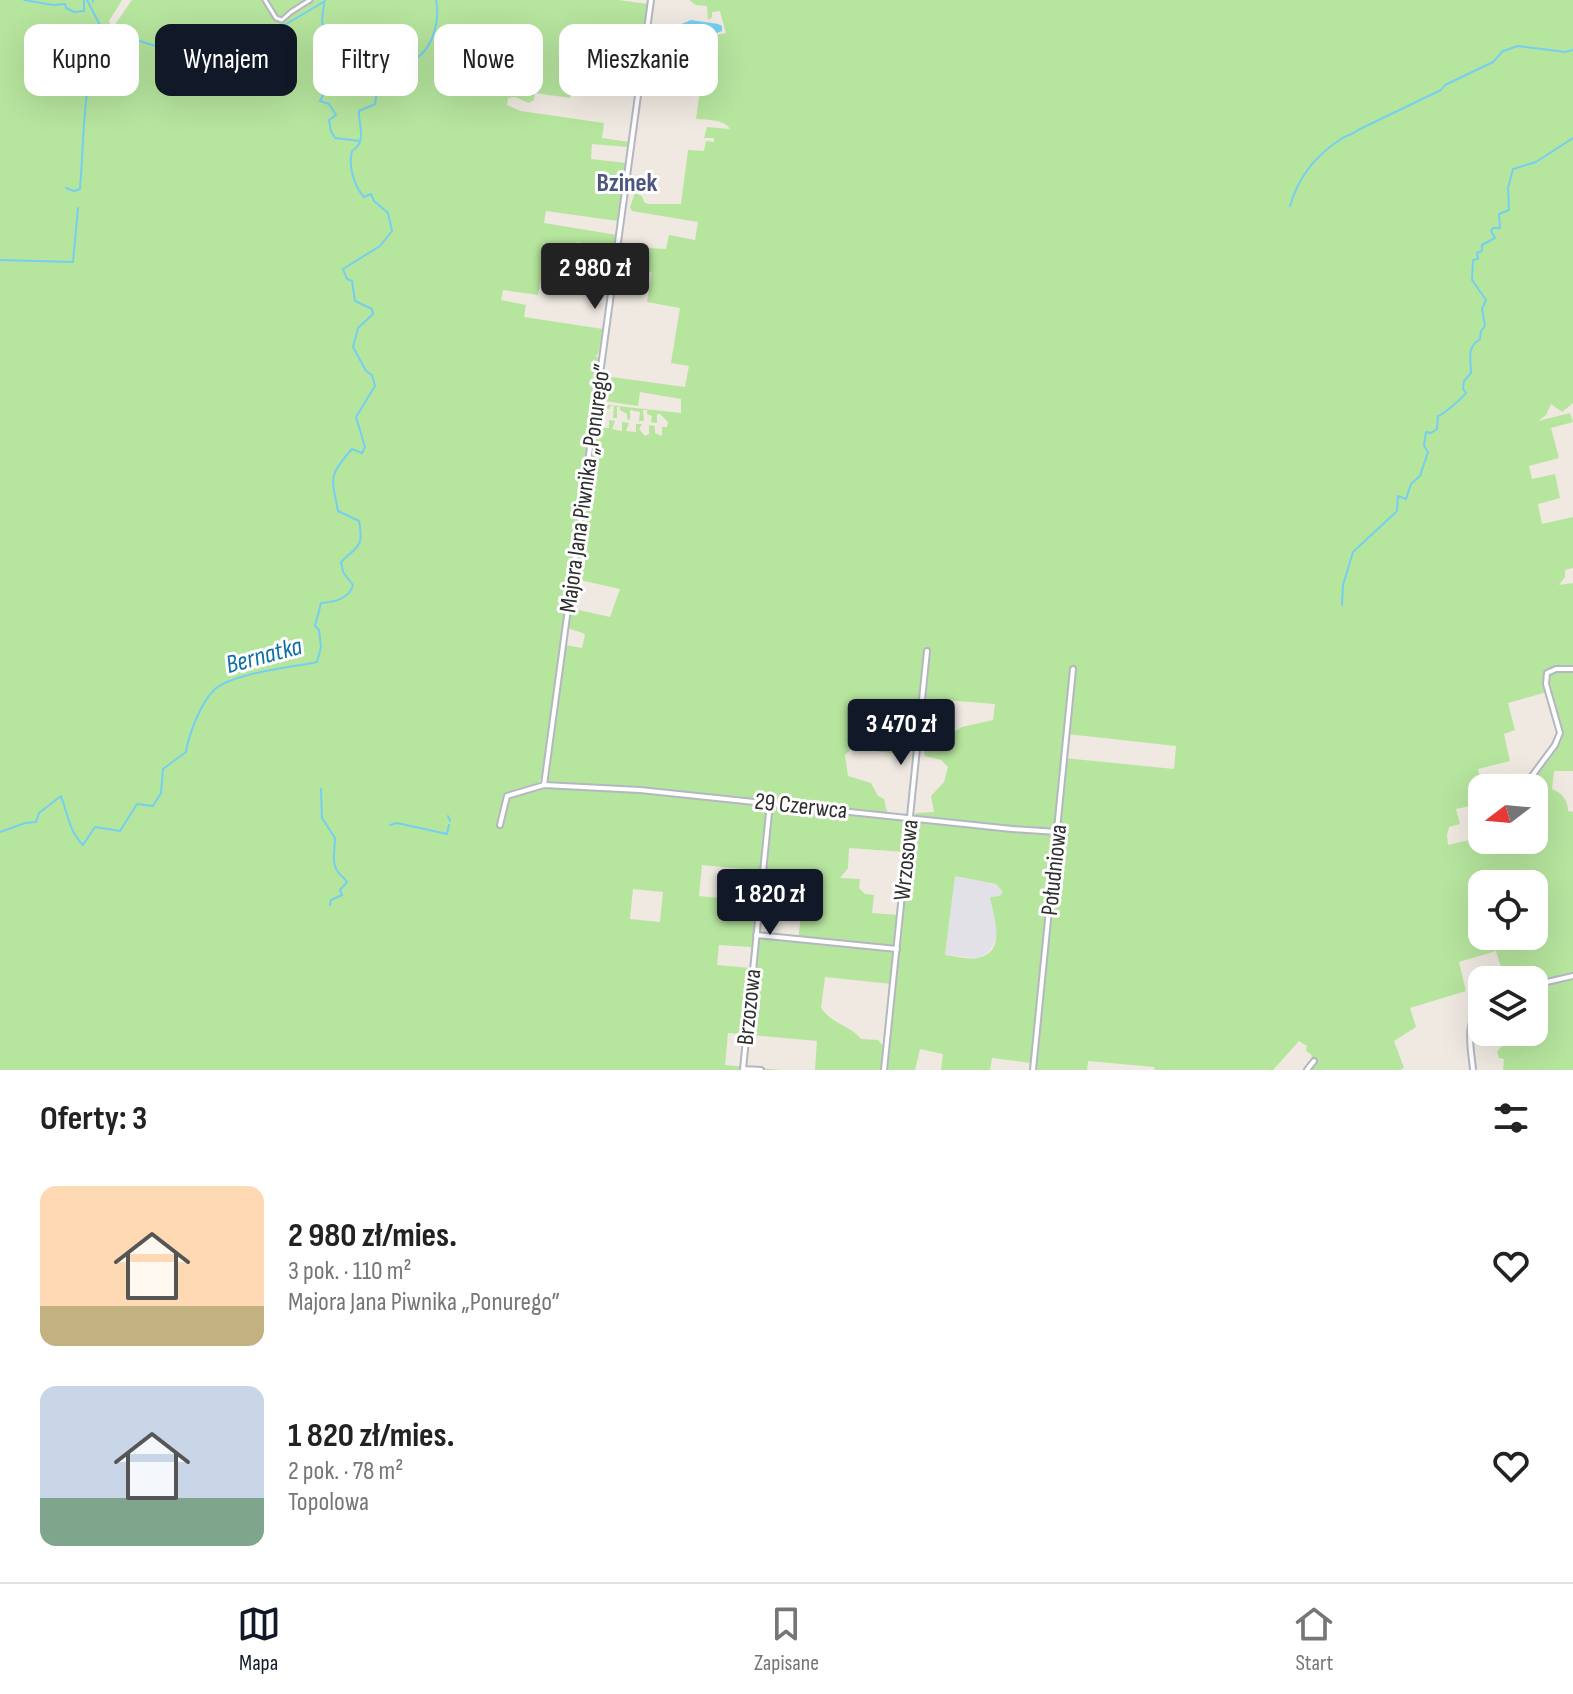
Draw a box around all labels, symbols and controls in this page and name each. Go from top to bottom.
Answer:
chip: Kupno [24,24,139,96]
chip: Wynajem [155,24,297,96]
chip: Filtry [313,24,418,96]
chip: Nowe [434,24,543,96]
chip: Mieszkanie [559,24,718,96]
district label: Bzinek [596,168,658,199]
pin: 2 980 zł [512,243,678,311]
text: 2 980 zł [559,253,631,284]
street label: Majora Jana Piwnika „Ponurego” [553,362,617,614]
water label: Bernatka [222,631,306,681]
pin: 3 470 zł [818,699,984,767]
text: 3 470 zł [866,709,936,740]
north arrow [1468,774,1548,854]
map controls [1468,774,1548,1046]
street label: 29 Czerwca [753,787,849,825]
street label: Wrzosowa [887,818,925,902]
street label: Południowa [1035,823,1073,917]
pin: 1 820 zł [687,869,853,937]
button: locate [1468,870,1548,950]
text: 1 820 zł [735,879,805,910]
button: layers [1468,966,1548,1046]
street label: Brzozowa [731,968,767,1046]
icon: filters [1489,1096,1533,1140]
text: Oferty: 3 [40,1098,147,1139]
text: 2 980 zł/mies. [288,1215,457,1256]
icon: home [104,1218,200,1314]
icon: heart [1489,1244,1533,1288]
text: 3 pok. · 110 m² [288,1256,412,1287]
text: Majora Jana Piwnika „Ponurego” [288,1287,560,1318]
text: 1 820 zł/mies. [288,1415,455,1456]
icon: home [104,1418,200,1514]
icon: heart [1489,1444,1533,1488]
text: 2 pok. · 78 m² [288,1456,403,1487]
text: Topolowa [288,1487,369,1518]
tab: Mapa [237,1602,281,1677]
tab: Zapisane [754,1602,819,1677]
tab: Start [1292,1602,1336,1677]

